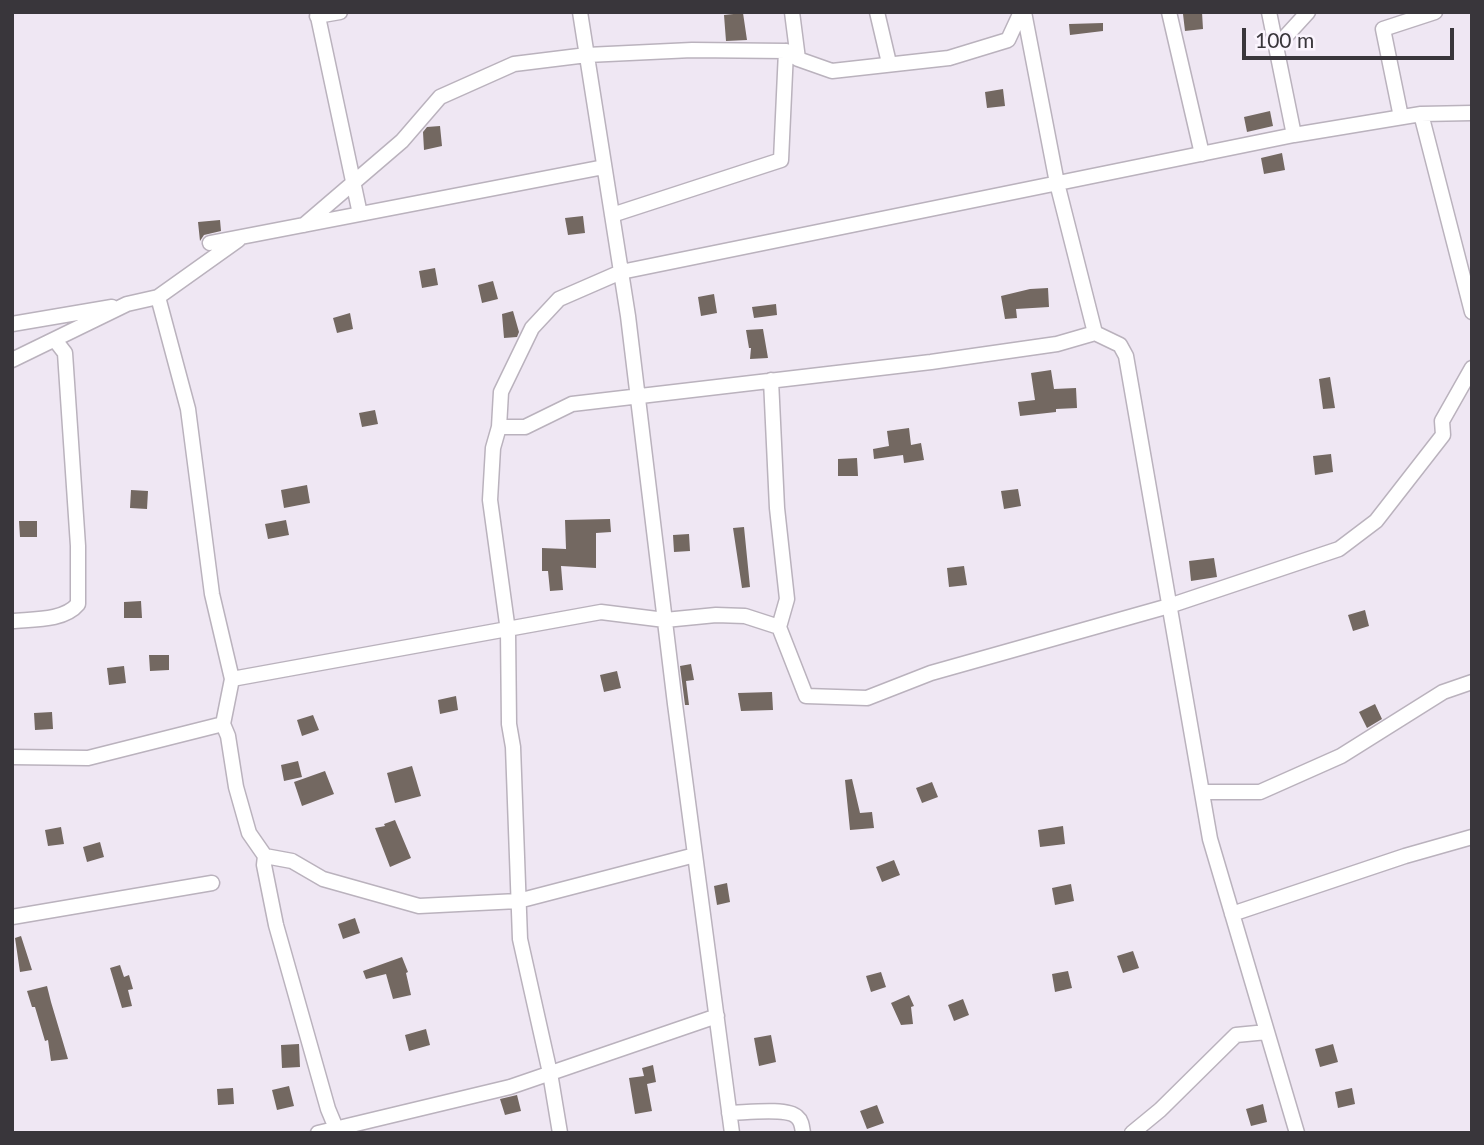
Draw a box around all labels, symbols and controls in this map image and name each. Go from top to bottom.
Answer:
scale bar [1246,14,1458,58]
text: 100 m [1255,27,1314,52]

